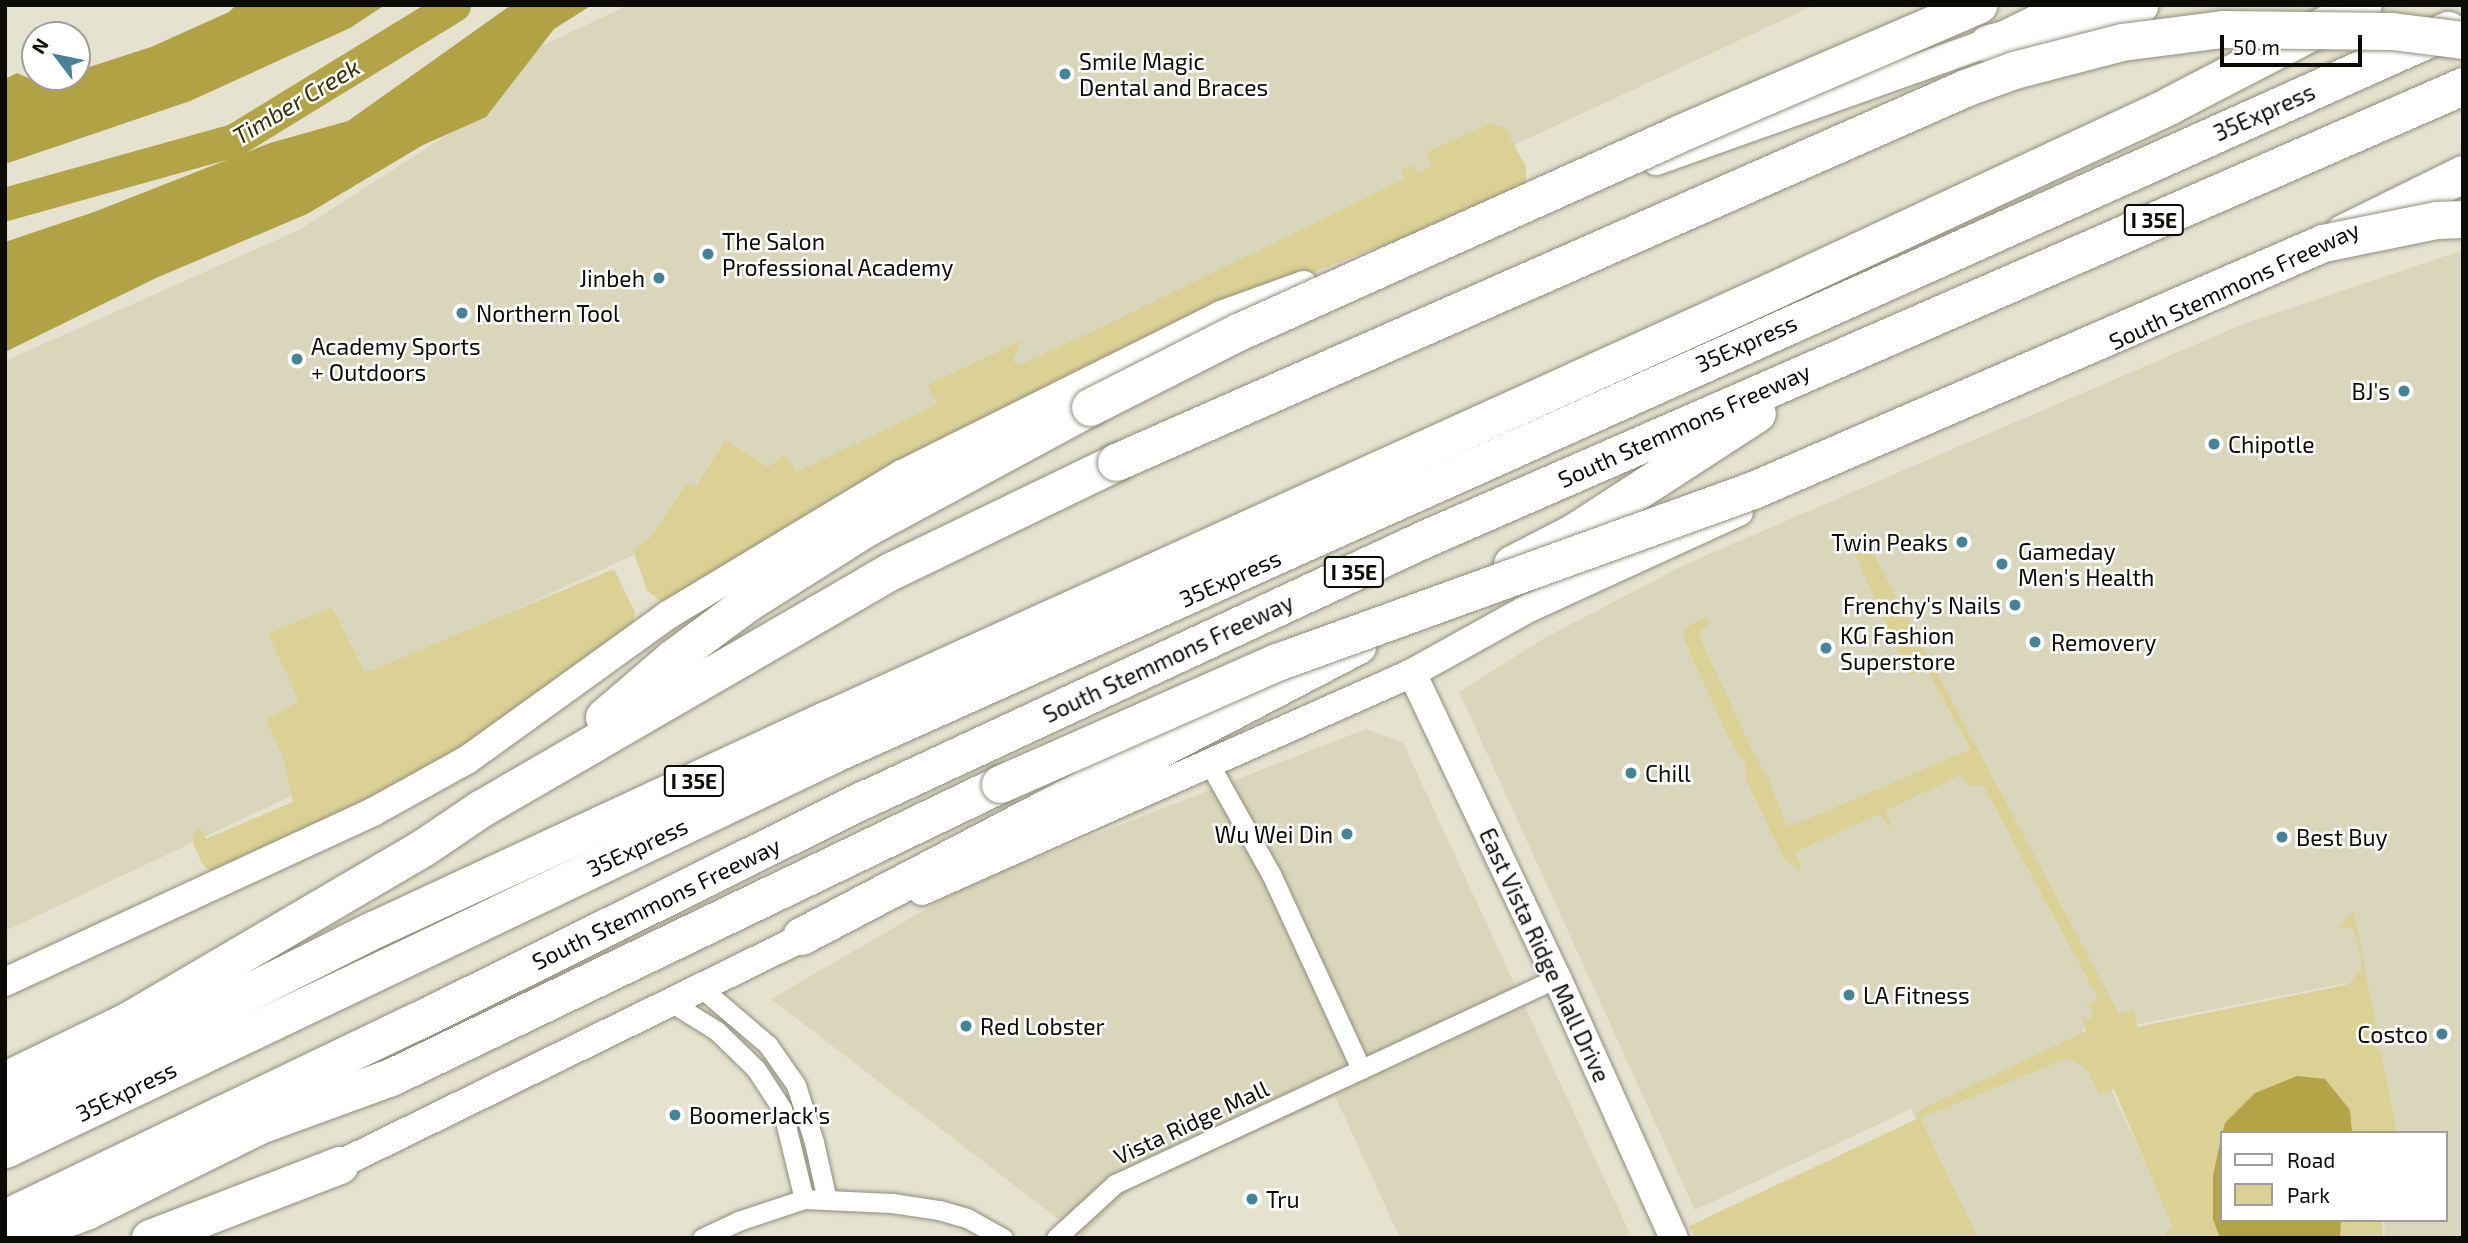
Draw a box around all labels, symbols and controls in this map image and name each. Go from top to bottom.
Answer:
north arrow [21,21,91,91]
scale bar [2223,21,2365,65]
text: N [26,34,53,58]
text: 50 m [2233,34,2280,59]
place label: Smile Magic Dental and Braces [1079,47,1269,101]
water label: Timber Creek [227,52,365,150]
marker: Smile Magic Dental and Braces [1057,66,1073,82]
street label: 35Express [2209,77,2319,147]
road number: I 35E [2122,202,2186,238]
street label: South Stemmons Freeway [2104,215,2364,355]
place label: The Salon Professional Academy [722,227,955,281]
marker: The Salon Professional Academy [700,246,716,262]
place label: Jinbeh [579,264,645,292]
marker: Jinbeh [651,270,667,286]
place label: Northern Tool [476,299,620,327]
marker: Northern Tool [454,305,470,321]
street label: 35Express [1691,308,1801,378]
place label: Academy Sports + Outdoors [311,332,481,386]
marker: Academy Sports + Outdoors [289,351,305,367]
street label: South Stemmons Freeway [1554,357,1814,493]
place label: BJ's [2352,377,2390,405]
marker: BJ's [2396,383,2412,399]
place label: Chipotle [2228,430,2315,458]
marker: Chipotle [2206,436,2222,452]
place label: Twin Peaks [1831,528,1948,556]
marker: Twin Peaks [1954,534,1970,550]
place label: Gameday Men's Health [2018,537,2154,591]
street label: 35Express [1175,543,1285,613]
road number: I 35E [1322,554,1386,590]
marker: Gameday Men's Health [1992,554,2012,574]
street label: South Stemmons Freeway [1038,588,1298,728]
place label: Frenchy's Nails [1843,591,2001,619]
marker: Frenchy's Nails [2007,597,2023,613]
place label: KG Fashion Superstore [1840,621,1956,675]
place label: Removery [2051,628,2156,656]
marker: Removery [2025,632,2045,652]
marker: KG Fashion Superstore [1818,640,1834,656]
place label: Chill [1645,759,1691,787]
road number: I 35E [662,764,726,798]
marker: Chill [1623,765,1639,781]
street label: 35Express [582,812,692,882]
place label: Wu Wei Din [1214,820,1333,848]
street label: East Vista Ridge Mall Drive [1474,823,1616,1087]
place label: Best Buy [2296,823,2388,851]
marker: Wu Wei Din [1339,826,1355,842]
marker: Best Buy [2274,829,2290,845]
street label: South Stemmons Freeway [527,831,785,975]
place label: LA Fitness [1863,981,1970,1009]
marker: LA Fitness [1841,987,1857,1003]
place label: Red Lobster [980,1012,1105,1040]
marker: Red Lobster [958,1018,974,1034]
place label: Costco [2357,1020,2428,1048]
marker: Costco [2434,1026,2450,1042]
street label: 35Express [71,1055,181,1127]
street label: Vista Ridge Mall [1109,1074,1273,1170]
place label: BoomerJack's [689,1101,830,1129]
marker: BoomerJack's [667,1107,683,1123]
legend [2220,1131,2447,1222]
text: Road [2287,1147,2335,1172]
text: Park [2287,1182,2330,1207]
place label: Tru [1266,1185,1300,1213]
marker: Tru [1244,1191,1260,1207]

